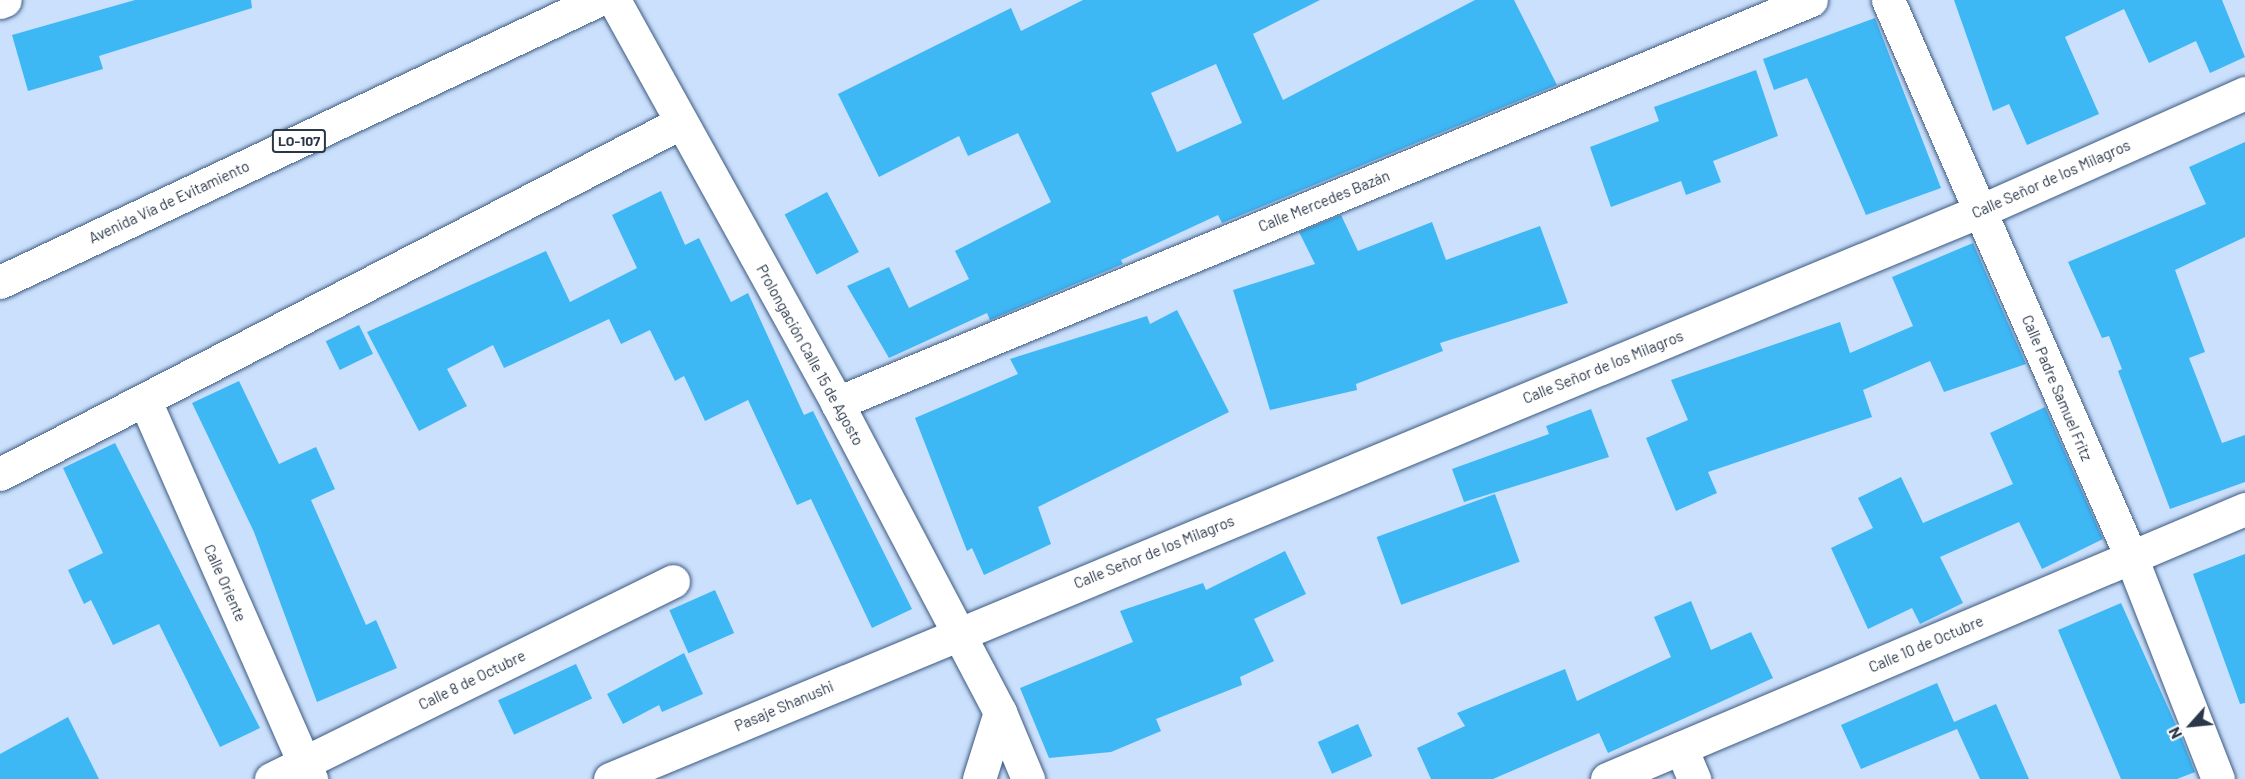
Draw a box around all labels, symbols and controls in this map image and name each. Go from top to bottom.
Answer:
road number: LO-107 [270,130,328,152]
street label: Calle Señor de los Milagros [1969,136,2133,222]
street label: Avenida Vía de Evitamiento [86,157,252,247]
street label: Calle Mercedes Bazán [1256,166,1392,236]
street label: Prolongación Calle 15 de Agosto [753,261,867,449]
street label: Calle Padre Samuel Fritz [2018,312,2096,464]
street label: Calle Señor de los Milagros [1520,327,1686,407]
street label: Calle Señor de los Milagros [1071,512,1237,592]
street label: Calle Oriente [200,542,250,624]
street label: Calle 10 de Octubre [1866,612,1986,676]
street label: Calle 8 de Octubre [416,646,528,714]
street label: Pasaje Shanushi [732,677,836,735]
north arrow [2161,695,2221,755]
text: N [2164,724,2185,742]

